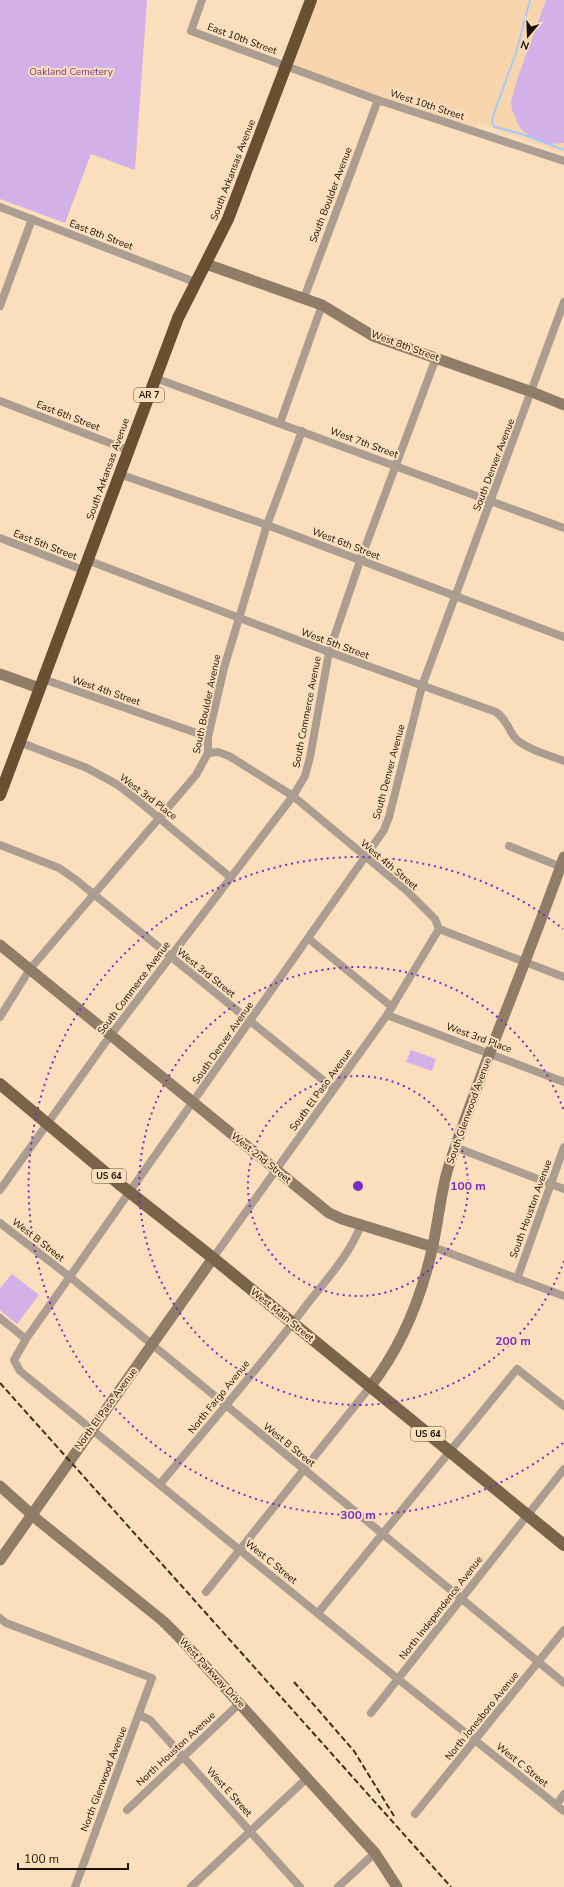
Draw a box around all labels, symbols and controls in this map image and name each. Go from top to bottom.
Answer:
north arrow [508,16,548,56]
street label: East 10th Street [205,20,279,58]
text: N [519,37,531,53]
park label: Oakland Cemetery [29,65,114,79]
street label: West 10th Street [388,86,467,124]
street label: South Arkansas Avenue [207,117,259,223]
street label: South Boulder Avenue [306,145,356,245]
street label: East 8th Street [67,216,135,254]
street label: West 8th Street [369,327,442,365]
road number: AR 7 [134,388,164,402]
street label: East 6th Street [34,397,102,435]
street label: South Arkansas Avenue [83,416,133,522]
street label: South Denver Avenue [470,417,518,513]
street label: West 7th Street [328,424,401,462]
street label: West 6th Street [310,525,382,564]
street label: East 5th Street [11,526,79,564]
street label: West 5th Street [299,625,372,663]
street label: South Boulder Avenue [190,653,224,755]
street label: South Commerce Avenue [289,655,325,769]
street label: West 4th Street [70,673,143,709]
street label: South Denver Avenue [370,723,408,821]
street label: West 3rd Place [116,771,180,823]
street label: West 4th Street [357,837,421,894]
street label: South Commerce Avenue [94,938,174,1038]
street label: West 3rd Street [174,945,239,1001]
street label: South Denver Avenue [189,999,257,1087]
street label: West 3rd Place [444,1020,514,1056]
street label: South El Paso Avenue [286,1046,356,1134]
street label: South Glenwood Avenue [443,1056,495,1166]
street label: West 2nd Street [228,1129,295,1187]
street label: South Houston Avenue [507,1158,555,1260]
road number: US 64 [92,1169,126,1183]
text: 100 m [450,1178,486,1194]
centre of rings [351,1179,365,1193]
street label: West B Street [9,1215,68,1265]
street label: West Main Street [247,1285,317,1345]
text: 200 m [495,1333,531,1349]
street label: North Fargo Avenue [185,1357,253,1437]
street label: North El Paso Avenue [71,1365,141,1453]
street label: West B Street [260,1420,318,1471]
road number: US 64 [411,1427,445,1441]
text: 300 m [340,1507,376,1523]
street label: West C Street [242,1537,300,1588]
street label: North Independence Avenue [396,1553,486,1663]
street label: West Parkway Drive [176,1635,248,1711]
street label: North Jonesboro Avenue [442,1669,522,1763]
street label: North Houston Avenue [133,1709,219,1789]
street label: North Glenwood Avenue [77,1724,131,1834]
street label: West C Street [493,1740,551,1791]
street label: West E Street [203,1764,255,1820]
scale bar [18,1845,128,1871]
text: 100 m [24,1851,59,1867]

